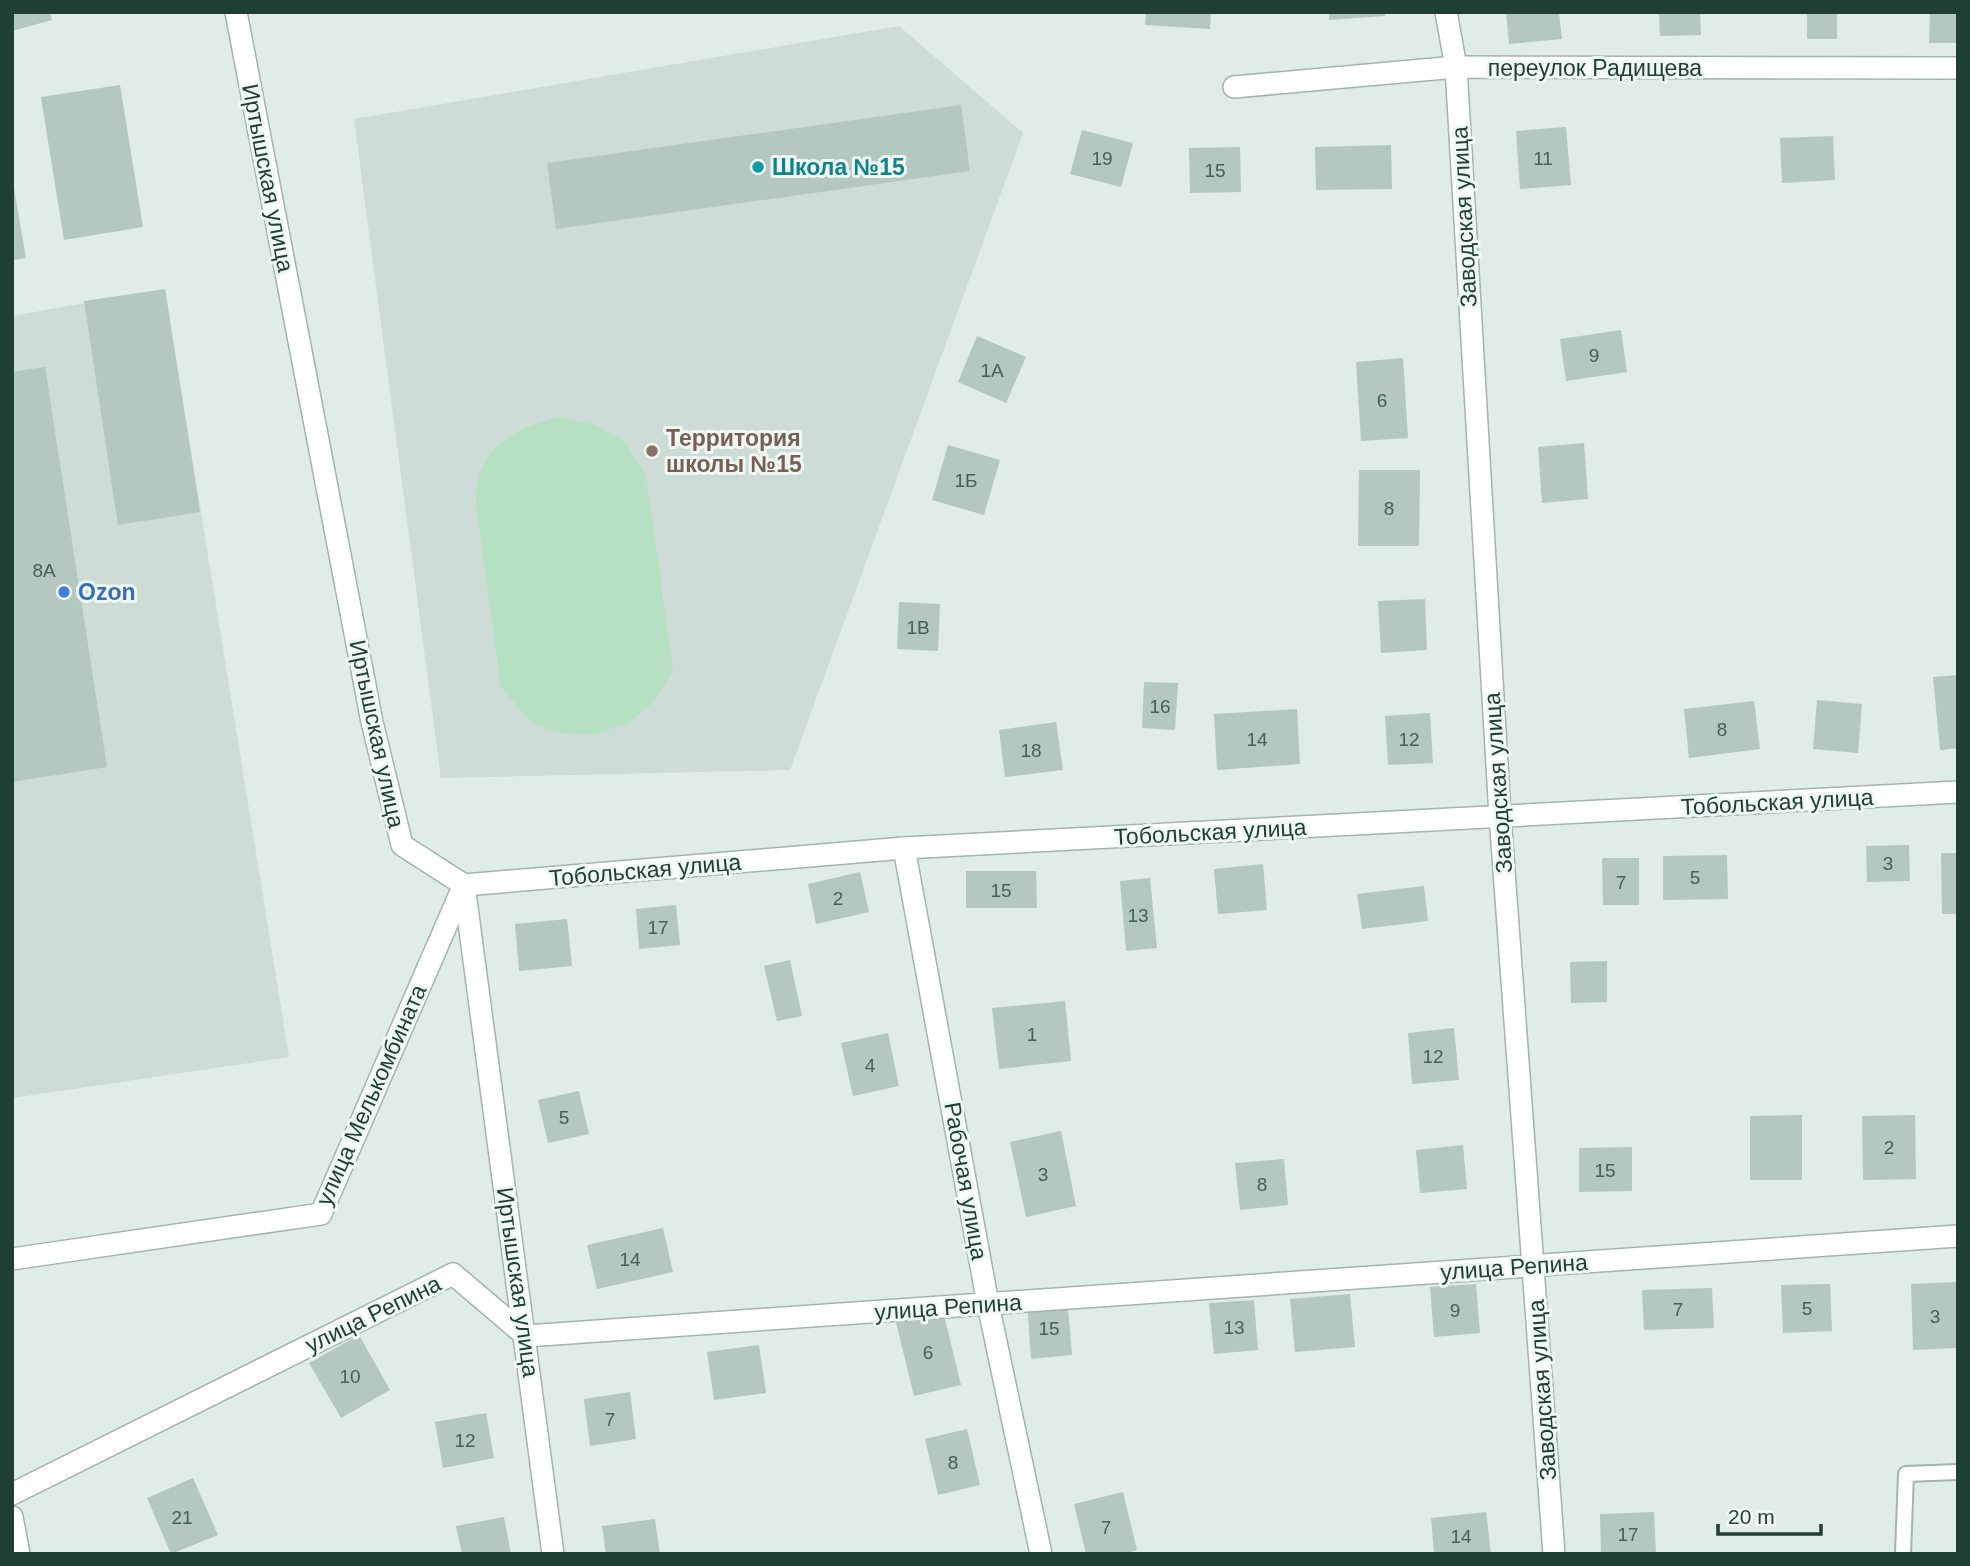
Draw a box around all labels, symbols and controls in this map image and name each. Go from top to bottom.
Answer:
street label: переулок Радищева [1488,55,1702,81]
street label: Иртышская улица [237,82,299,275]
street label: Заводская улица [1446,126,1482,308]
house number: 19 [1091,148,1113,169]
house number: 11 [1533,148,1553,169]
place label: Школа №15 [772,154,905,180]
marker: Школа №15 [750,159,766,175]
house number: 15 [1204,160,1226,181]
house number: 9 [1589,345,1599,366]
house number: 1А [980,360,1004,381]
house number: 6 [1377,390,1387,411]
place label: Территория школы №15 [666,425,802,477]
marker: Территория школы №15 [644,443,660,459]
house number: 1Б [954,470,978,491]
house number: 8 [1384,498,1394,519]
house number: 8А [32,560,56,581]
place label: Ozon [78,579,136,605]
marker: Ozon [56,584,72,600]
house number: 1В [906,617,930,638]
street label: Иртышская улица [344,638,410,830]
street label: Заводская улица [1479,691,1517,874]
house number: 16 [1149,696,1171,717]
house number: 8 [1717,719,1727,740]
house number: 14 [1246,729,1268,750]
house number: 12 [1398,729,1420,750]
house number: 18 [1020,740,1042,761]
street label: Тобольская улица [1680,784,1874,820]
street label: Тобольская улица [1113,814,1307,850]
street label: Тобольская улица [548,849,742,891]
house number: 3 [1883,853,1893,874]
house number: 5 [1690,867,1700,888]
house number: 7 [1616,872,1626,893]
house number: 15 [990,880,1012,901]
house number: 2 [833,888,843,909]
house number: 13 [1127,905,1149,926]
house number: 17 [647,917,669,938]
street label: улица Мелькомбината [310,980,432,1210]
house number: 1 [1027,1024,1037,1045]
house number: 12 [1422,1046,1444,1067]
house number: 4 [865,1055,876,1076]
street label: Рабочая улица [939,1100,993,1262]
house number: 5 [559,1107,569,1128]
house number: 2 [1884,1137,1894,1158]
house number: 15 [1594,1160,1616,1181]
house number: 3 [1038,1164,1048,1185]
house number: 8 [1257,1174,1267,1195]
street label: Иртышская улица [492,1185,544,1379]
house number: 14 [619,1249,641,1270]
street label: улица Репина [1439,1249,1589,1285]
street label: улица Репина [301,1270,445,1358]
street label: улица Репина [873,1289,1023,1325]
street label: Заводская улица [1523,1298,1561,1481]
house number: 5 [1802,1298,1812,1319]
house number: 7 [1673,1299,1683,1320]
house number: 9 [1450,1300,1460,1321]
house number: 3 [1930,1306,1940,1327]
house number: 13 [1223,1317,1245,1338]
house number: 15 [1038,1318,1060,1339]
house number: 6 [923,1342,933,1363]
house number: 10 [339,1366,361,1387]
house number: 7 [605,1409,615,1430]
house number: 12 [454,1430,476,1451]
house number: 8 [948,1452,958,1473]
scale bar [1718,1492,1821,1536]
text: 20 m [1728,1505,1775,1528]
house number: 21 [171,1507,193,1528]
house number: 7 [1101,1517,1111,1538]
house number: 17 [1617,1524,1639,1545]
house number: 14 [1450,1526,1472,1547]

